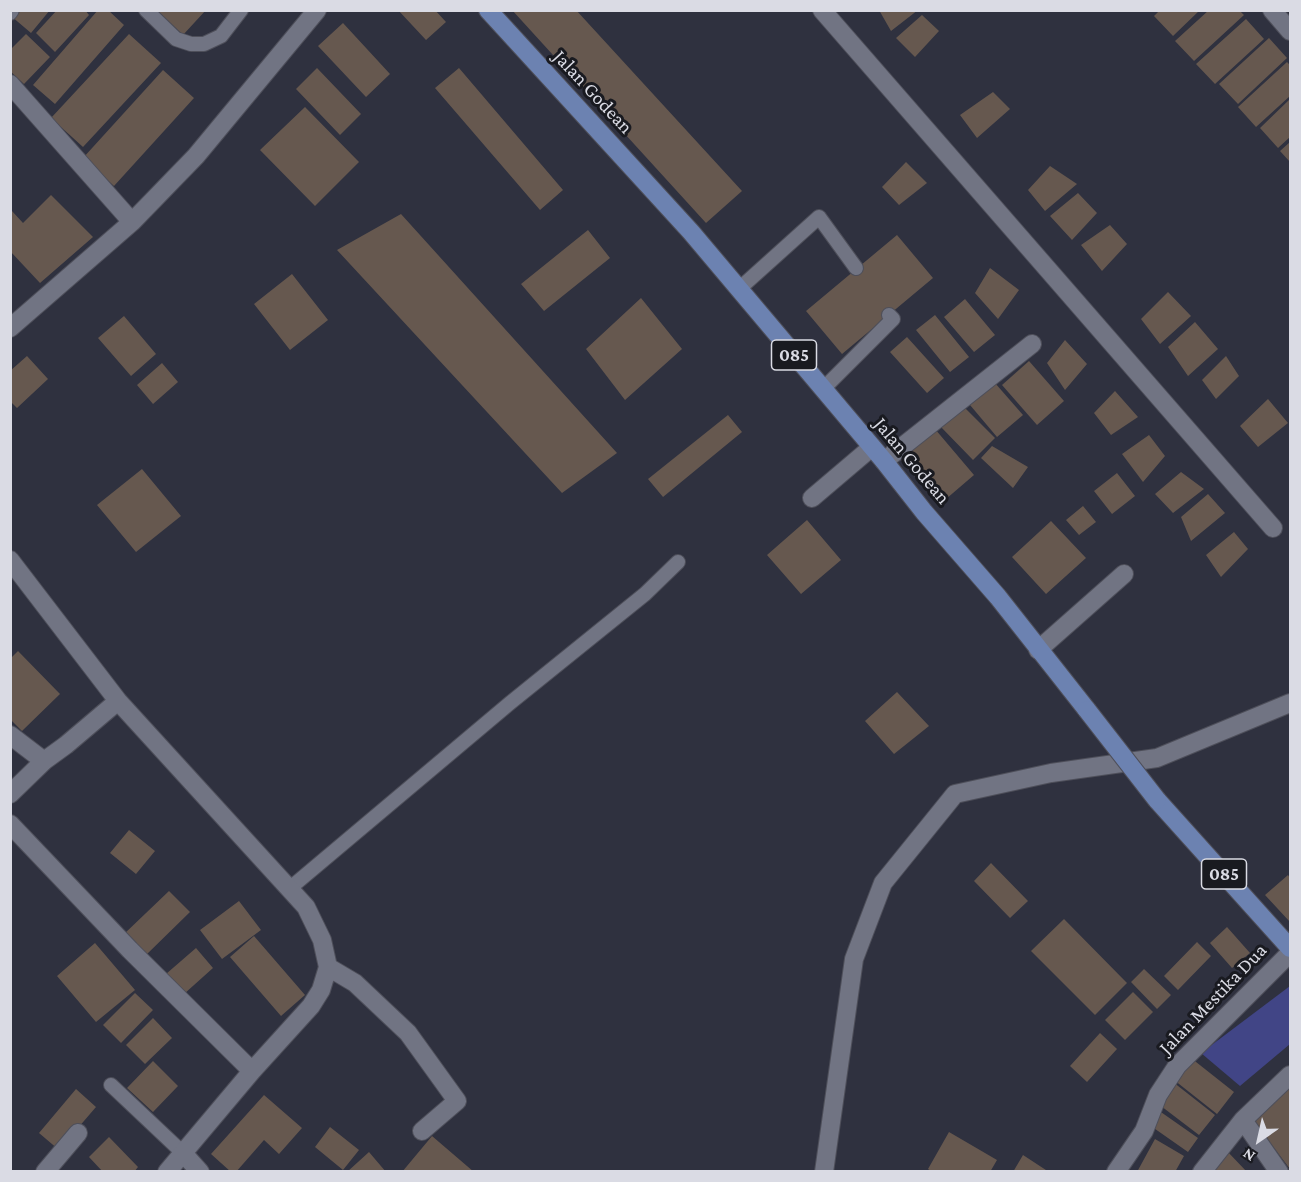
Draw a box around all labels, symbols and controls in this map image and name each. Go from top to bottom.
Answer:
street label: Jalan Godean [548,45,638,139]
road number: 085 [772,340,816,370]
street label: Jalan Godean [869,413,955,509]
road number: 085 [1202,859,1246,889]
street label: Jalan Mestika Dua [1154,939,1272,1059]
north arrow [1229,1110,1289,1170]
text: N [1239,1145,1258,1165]

